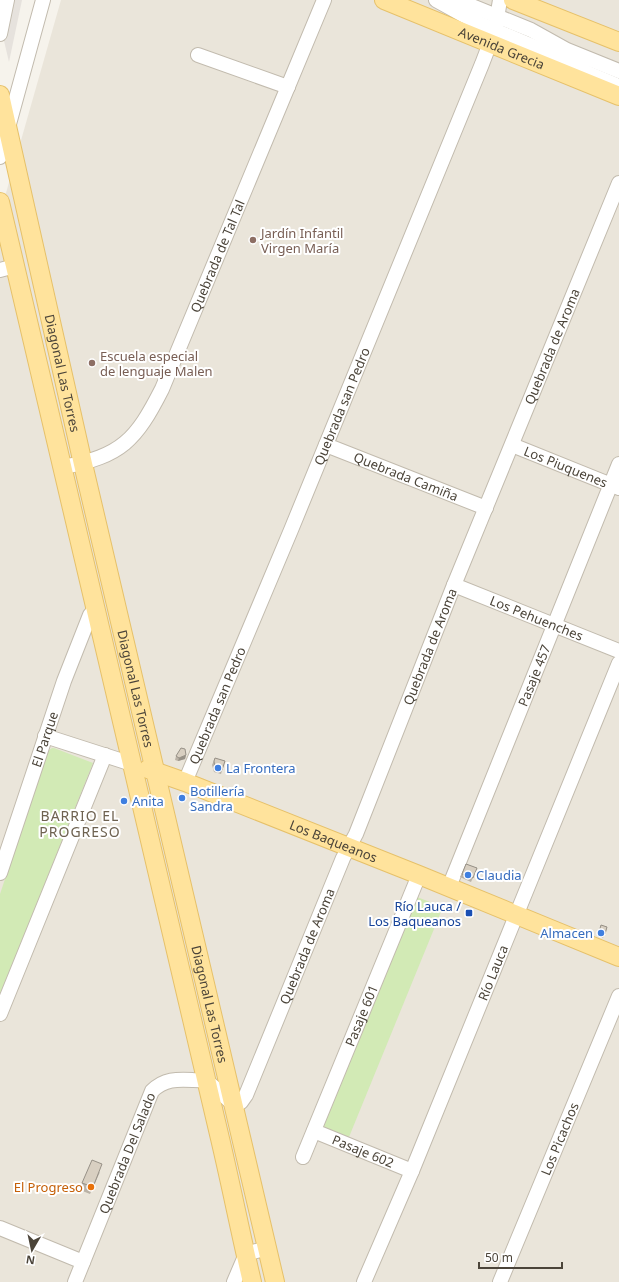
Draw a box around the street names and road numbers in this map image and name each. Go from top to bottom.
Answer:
street label: Avenida Grecia [456,22,547,74]
street label: Quebrada de Tal Tal [186,197,249,315]
street label: Quebrada de Aroma [520,286,584,407]
street label: Diagonal Las Torres [41,312,85,434]
street label: Quebrada san Pedro [309,345,374,468]
street label: Los Piuquenes [521,442,610,491]
street label: Quebrada Camiña [351,448,461,505]
street label: Quebrada de Aroma [399,586,461,708]
street label: Los Pehuenches [487,591,586,645]
street label: Diagonal Las Torres [113,628,158,749]
street label: Pasaje 457 [514,642,555,709]
street label: Quebrada san Pedro [184,644,250,767]
street label: El Parque [27,709,62,769]
street label: Los Baqueanos [287,815,380,867]
street label: Quebrada de Aroma [275,885,339,1007]
street label: Río Lauca [473,942,512,1003]
street label: Diagonal Las Torres [187,944,232,1065]
street label: Pasaje 601 [340,982,382,1049]
street label: Quebrada Del Salado [94,1090,160,1216]
street label: Los Picachos [536,1100,583,1178]
street label: Pasaje 602 [330,1130,397,1172]

